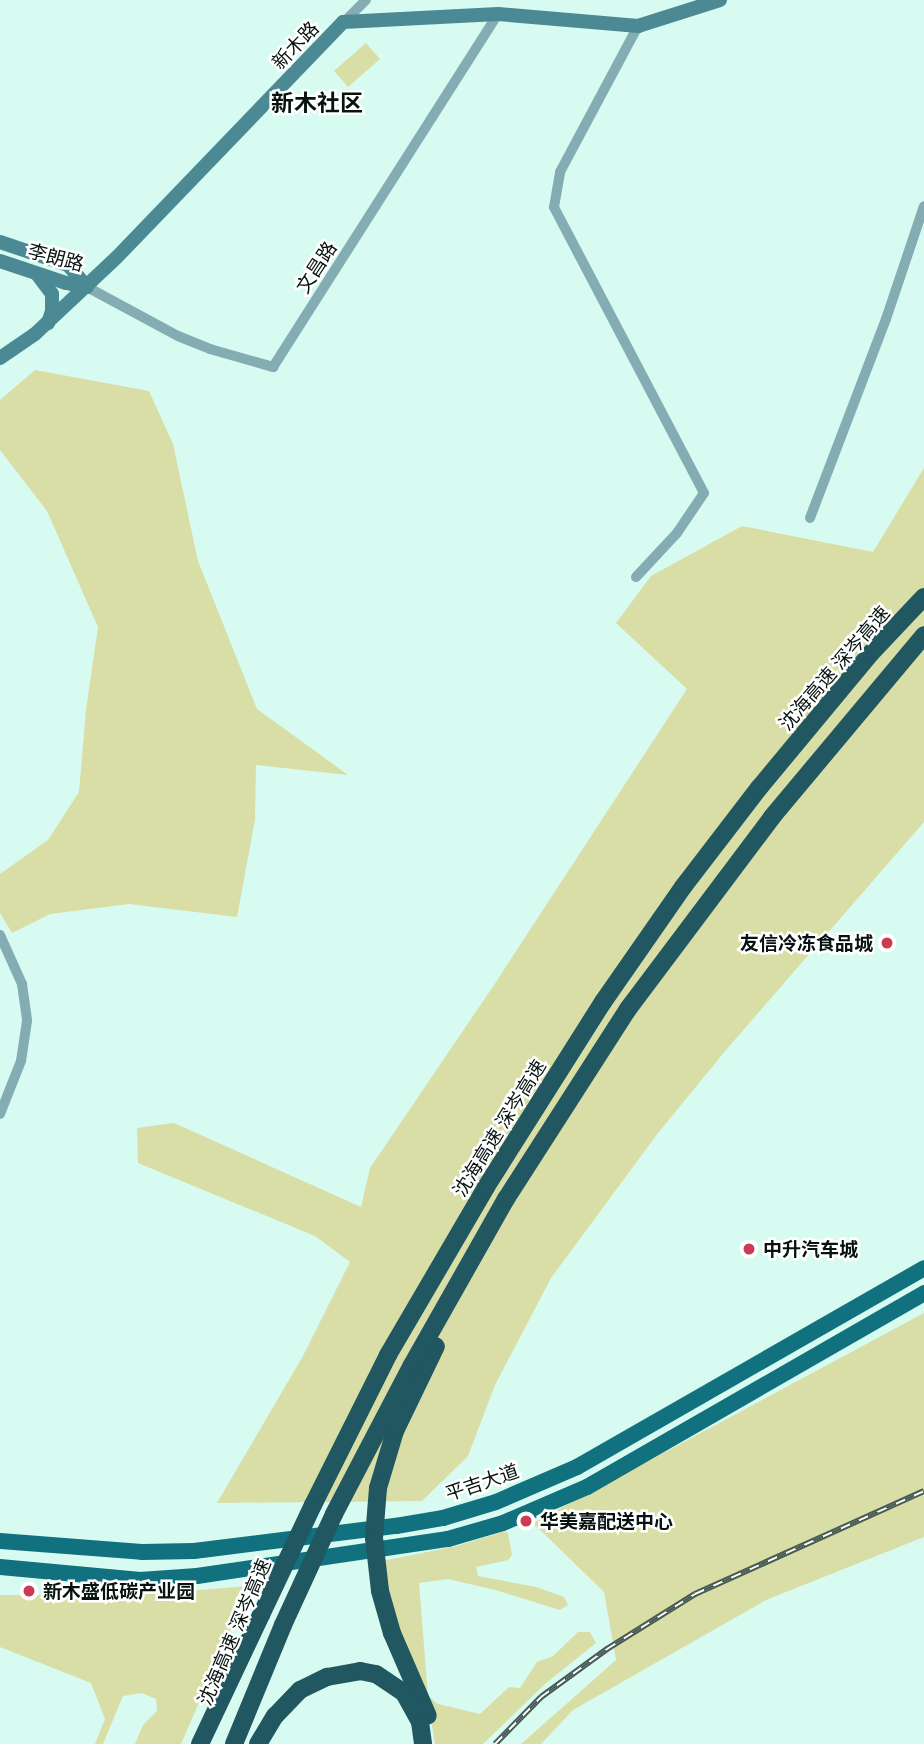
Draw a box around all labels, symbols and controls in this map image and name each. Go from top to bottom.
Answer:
street label: 新木路 [267,17,323,73]
district label: 新木社区 [271,88,363,116]
street label: 文昌路 [291,237,341,297]
street label: 李朗路 [26,239,86,275]
street label: 沈海高速 深岑高速 [774,601,894,735]
place label: 友信冷冻食品城 [740,932,873,954]
marker: 友信冷冻食品城 [879,935,895,951]
street label: 沈海高速 深岑高速 [448,1055,550,1201]
place label: 中升汽车城 [763,1238,858,1260]
marker: 中升汽车城 [741,1241,757,1257]
street label: 平吉大道 [442,1459,522,1505]
place label: 华美嘉配送中心 [540,1510,673,1532]
marker: 华美嘉配送中心 [518,1513,534,1529]
street label: 沈海高速 深岑高速 [193,1555,275,1709]
place label: 新木盛低碳产业园 [43,1580,195,1602]
marker: 新木盛低碳产业园 [21,1583,37,1599]

